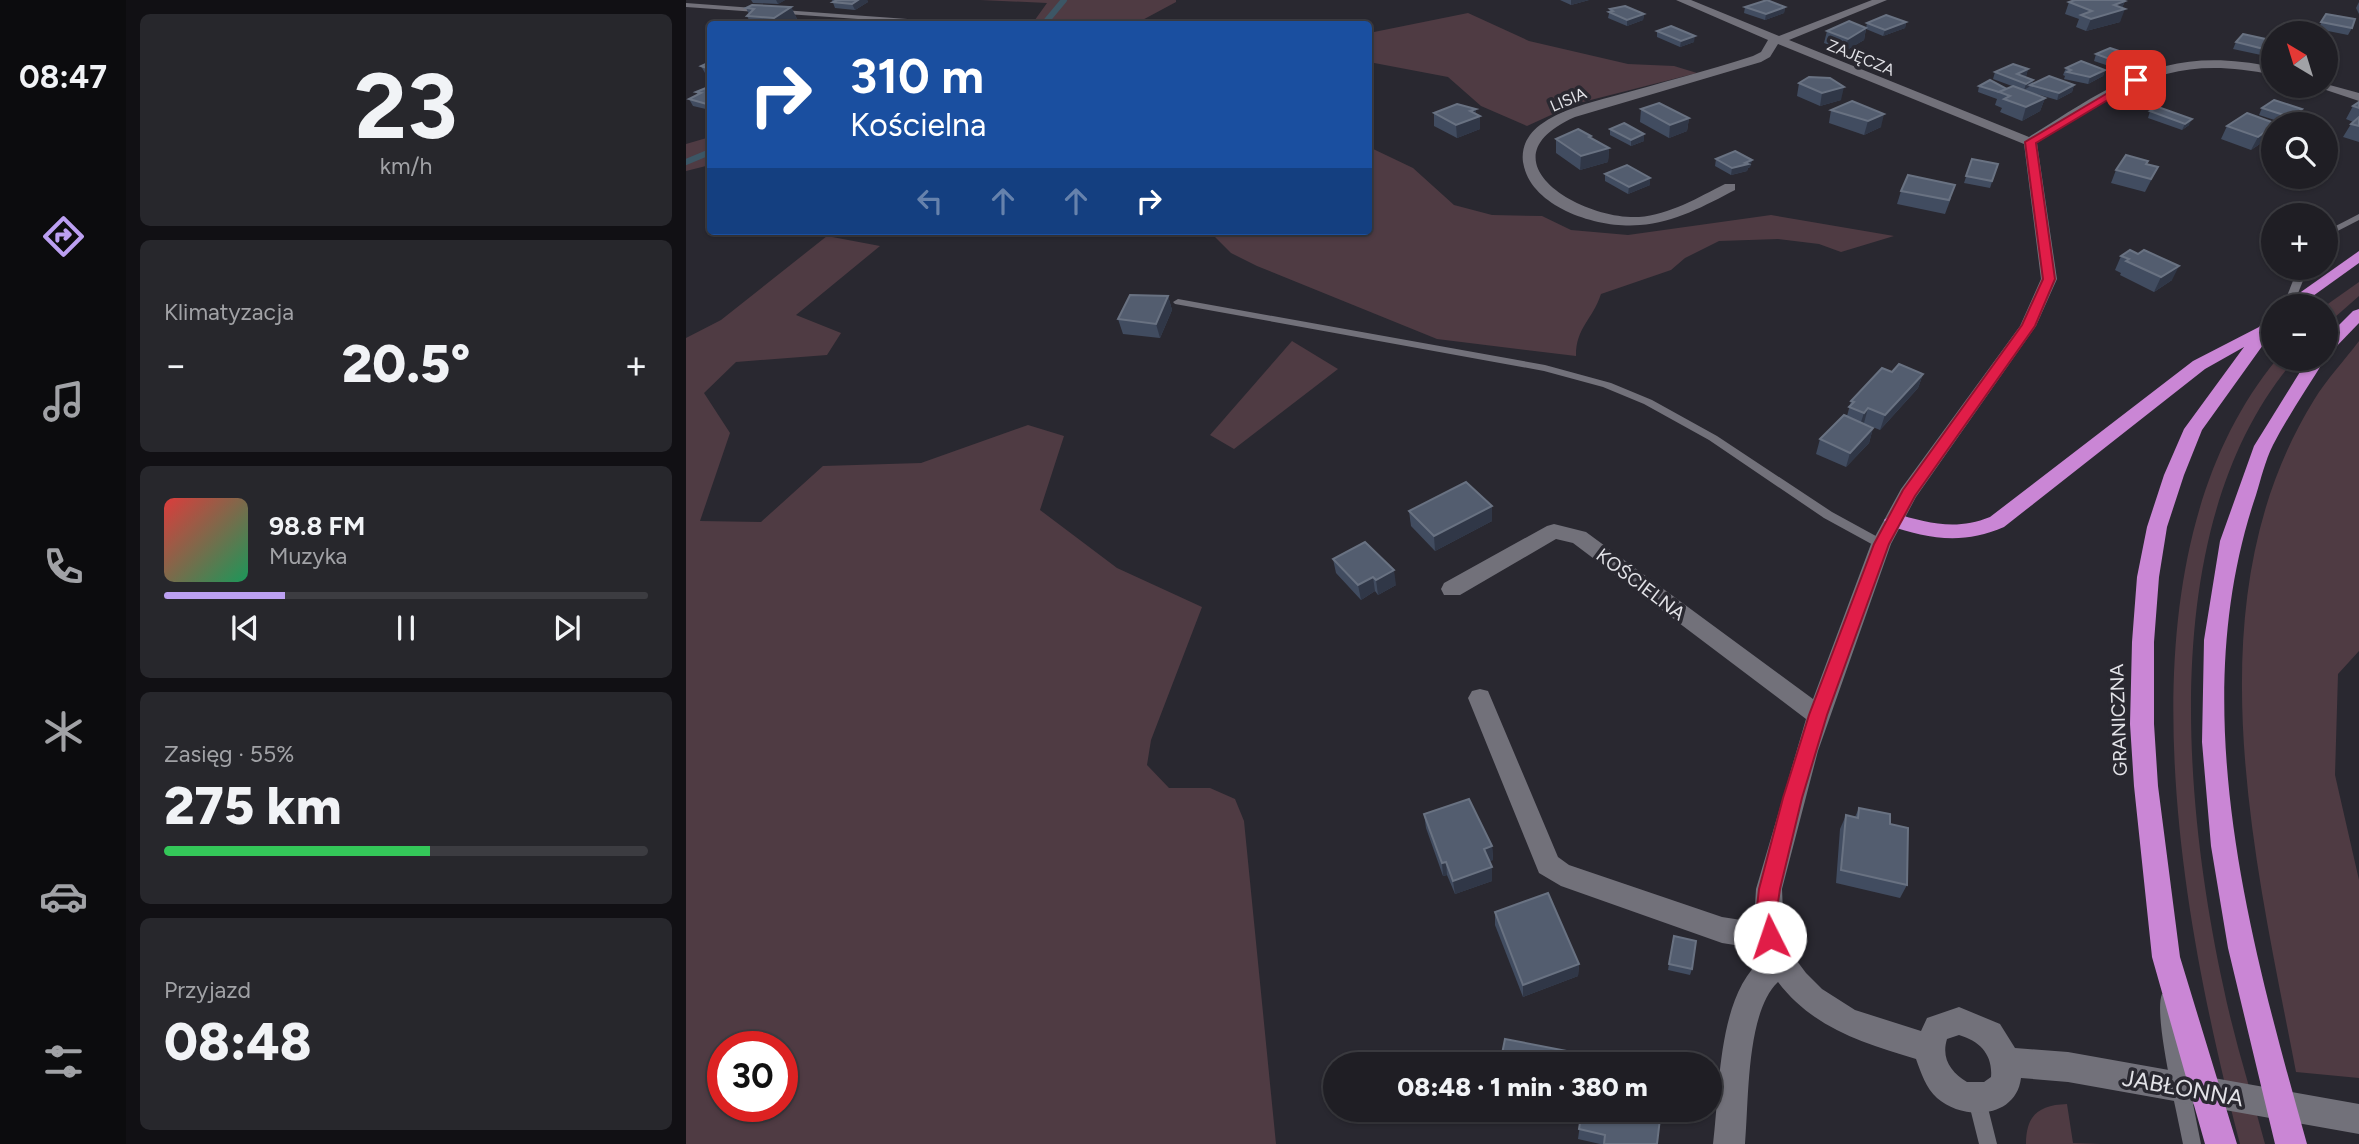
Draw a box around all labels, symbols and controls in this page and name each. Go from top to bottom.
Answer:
north arrow [2261,21,2338,98]
map controls [2261,21,2338,371]
street label: ZAJĘCZA [1824,35,1898,80]
text: 310 m [850,46,984,105]
icon: right [735,49,826,140]
pin [2106,50,2166,110]
text: 23 [354,52,458,161]
text: 08:47 [19,58,107,96]
icon: arrive [2117,61,2155,99]
street label: LISIA [1547,83,1589,116]
text: Kościelna [850,106,986,144]
button: search [2261,112,2338,189]
text: km/h [380,152,432,180]
icon: left [911,182,949,220]
icon: ahead [984,182,1022,220]
icon: ahead [1057,182,1095,220]
icon: right [1130,182,1168,220]
button: + [2261,203,2338,280]
icon: directions [39,212,88,261]
button: − [2261,294,2338,371]
text: Klimatyzacja [164,298,294,326]
text: 20.5° [342,333,470,395]
text: − [164,342,188,388]
text: + [624,342,648,388]
icon: music [39,377,88,426]
text: 98.8 FM [269,510,365,542]
icon: phone [39,542,88,591]
text: Muzyka [269,542,347,570]
street label: KOŚCIELNA [1592,543,1690,625]
icon: previous [226,609,264,647]
icon: pause [387,609,425,647]
icon: next [548,609,586,647]
street label: GRANICZNA [2105,663,2132,777]
icon: climate [39,707,88,756]
text: Zasięg · 55% [164,740,294,768]
text: 275 km [164,775,341,837]
icon: car [39,872,88,921]
position arrow [1733,900,1807,974]
text: Przyjazd [164,976,251,1004]
text: 08:48 [164,1011,312,1073]
speed limit sign: 30 [707,1031,798,1122]
icon: filters [39,1037,88,1086]
street label: JABŁONNA [2120,1064,2246,1112]
text: 08:48 · 1 min · 380 m [1397,1071,1648,1103]

